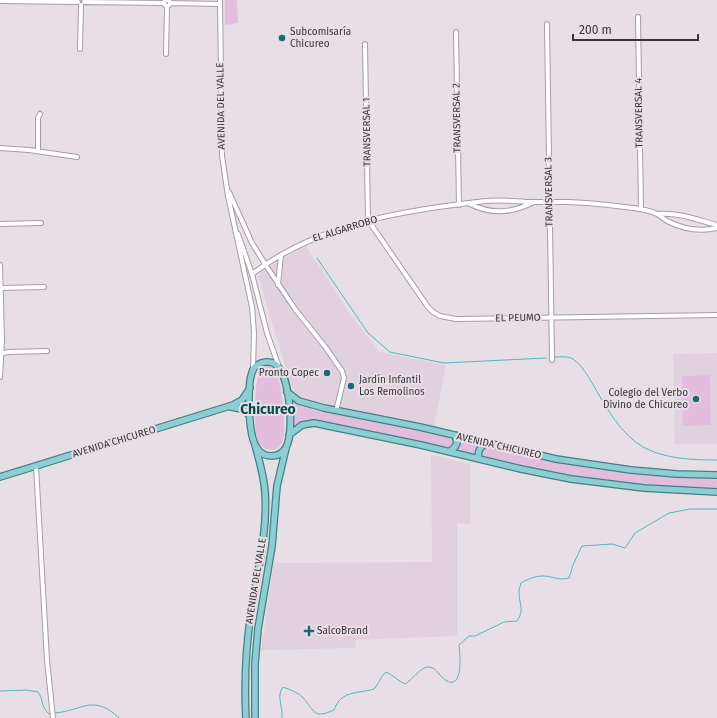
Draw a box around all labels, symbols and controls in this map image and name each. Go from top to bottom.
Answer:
scale bar [573,16,698,42]
text: 200 m [579,23,612,37]
place label: Subcomisaría Chicureo [290,25,351,50]
marker: Subcomisaría Chicureo [277,33,287,43]
street label: AVENIDA DEL VALLE [214,62,228,150]
street label: TRANSVERSAL 4 [632,77,646,148]
street label: TRANSVERSAL 2 [450,83,464,153]
street label: TRANSVERSAL 1 [360,97,374,167]
street label: TRANSVERSAL 3 [542,157,556,227]
street label: EL ALGARROBO [311,213,379,245]
street label: EL PEUMO [495,312,541,324]
place label: Pronto Copec [259,367,319,379]
marker: Pronto Copec [322,368,332,378]
place label: Jardín Infantil Los Remolinos [359,373,425,398]
marker: Jardín Infantil Los Remolinos [346,381,356,391]
place label: Colegio del Verbo Divino de Chicureo [603,387,688,411]
marker: Colegio del Verbo Divino de Chicureo [691,394,701,404]
district label: Chicureo [240,401,296,418]
street label: AVENIDA CHICUREO [71,424,157,460]
street label: AVENIDA CHICUREO [455,430,543,462]
street label: AVENIDA DEL VALLE [243,537,269,625]
place label: SalcoBrand [317,625,368,637]
marker: SalcoBrand [304,626,314,636]

